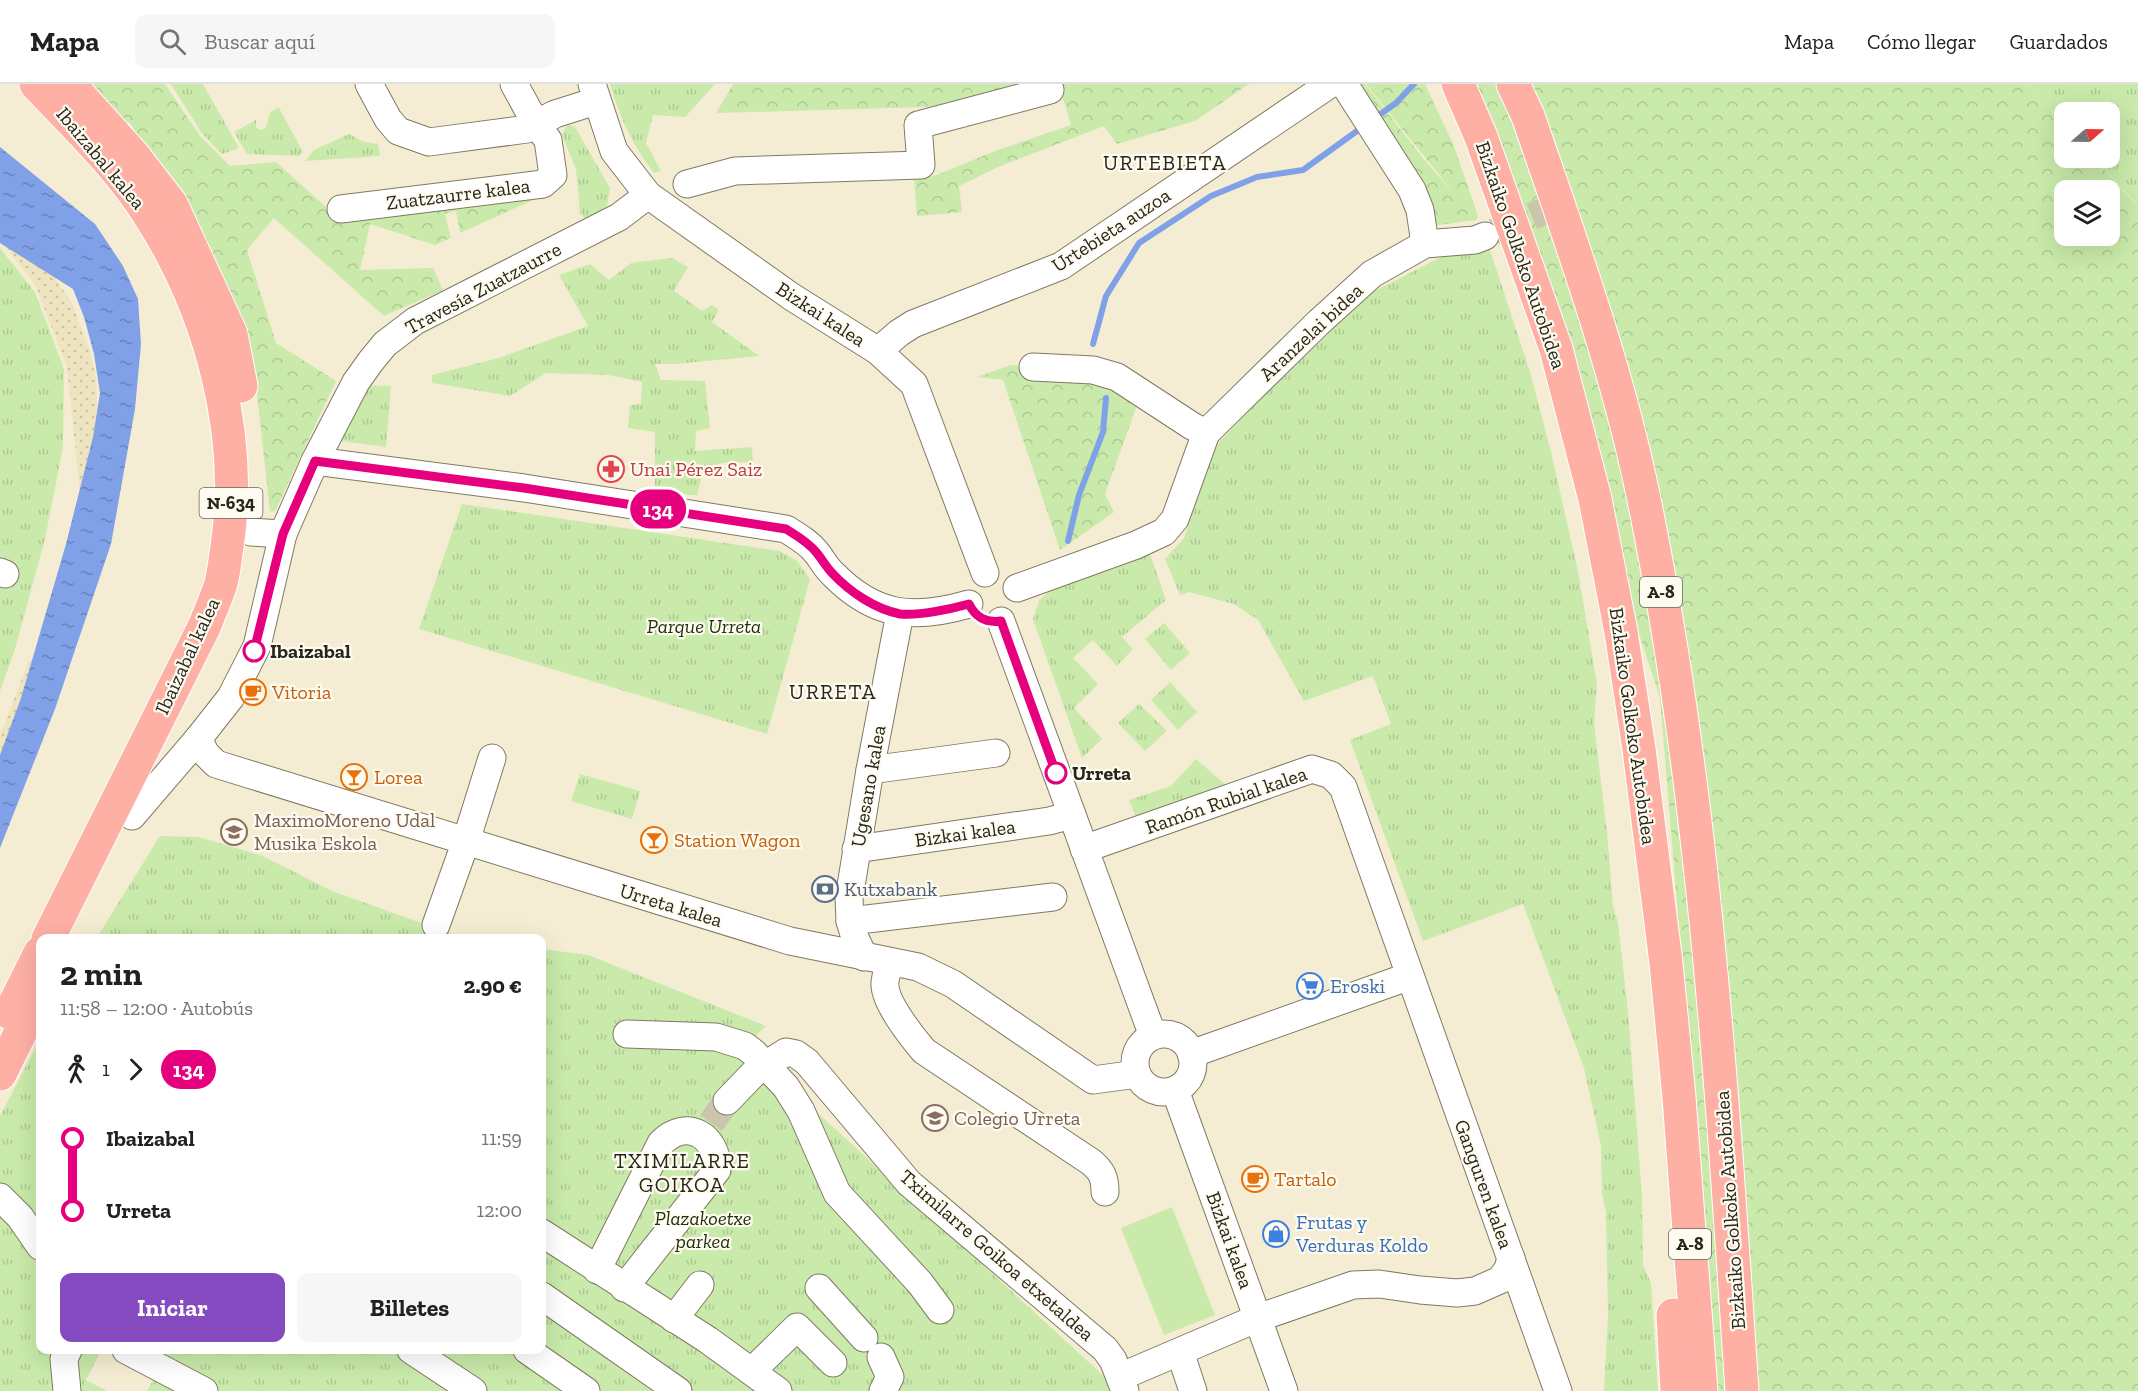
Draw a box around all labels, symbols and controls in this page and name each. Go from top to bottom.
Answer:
search box [135,14,555,68]
text: Mapa [30,25,99,58]
icon: search [156,25,189,58]
text: Buscar aquí [204,28,315,55]
text: Mapa [1784,29,1834,54]
text: Cómo llegar [1867,29,1977,54]
text: Guardados [2010,29,2108,54]
street label: Ibaizabal kalea [51,102,151,214]
north arrow [2054,102,2120,168]
map controls [2054,102,2120,246]
street label: Bizkaiko Golkoko Autobidea [1471,138,1571,372]
district label: URTEBIETA [1103,150,1227,175]
street label: Zuatzaurre kalea [385,173,532,215]
button: layers [2054,180,2120,246]
street label: Urtebieta auzoa [1047,183,1175,277]
street label: Travesía Zuatzaurre [401,237,565,339]
street label: Bizkai kalea [772,276,870,352]
street label: Aranzelai bidea [1254,278,1368,386]
pharmacy icon: Unai Pérez Saiz [596,454,626,484]
place label: Unai Pérez Saiz [630,457,762,481]
road number: N-634 [200,488,262,518]
line badge: 134 [624,490,692,528]
text: 134 [642,497,674,522]
road number: A-8 [1640,577,1682,607]
street label: Ibaizabal kalea [150,594,225,718]
street label: Bizkaiko Golkoko Autobidea [1604,606,1662,846]
park label: Parque Urreta [647,614,761,638]
place label: Ibaizabal [270,639,351,663]
marker: Ibaizabal [243,640,265,662]
cafe icon: Vitoria [238,677,268,707]
district label: URRETA [789,679,877,704]
place label: Vitoria [271,680,332,704]
street label: Ugesano kalea [845,723,891,849]
place label: Urreta [1072,761,1131,785]
street label: Ramón Rubial kalea [1142,761,1310,839]
bar icon: Lorea [339,762,369,792]
marker: Urreta [1045,762,1067,784]
place label: Lorea [374,765,423,789]
place label: MaximoMoreno Udal Musika Eskola [254,808,435,855]
street label: Bizkai kalea [913,814,1017,852]
school or university icon: MaximoMoreno Udal Musika Eskola [219,817,249,847]
bar icon: Station Wagon [639,825,669,855]
place label: Station Wagon [674,828,801,852]
bank icon: Kutxabank [810,874,840,904]
place label: Kutxabank [844,877,938,901]
street label: Urreta kalea [617,878,726,932]
text: 2 min [60,954,142,993]
supermarket icon: Eroski [1295,971,1325,1001]
text: 2.90 € [464,972,522,999]
place label: Eroski [1330,974,1386,998]
text: 11:58 – 12:00 · Autobús [60,996,253,1020]
icon: walk [60,1053,93,1086]
icon: forward [119,1053,152,1086]
text: 1 [102,1057,110,1081]
text: 134 [173,1057,204,1082]
street label: Bizkaiko Golkoko Autobidea [1710,1089,1750,1330]
school or university icon: Colegio Urreta [920,1103,950,1133]
place label: Colegio Urreta [954,1106,1081,1130]
street label: Ganguren kalea [1450,1116,1519,1252]
text: Ibaizabal [106,1125,195,1152]
text: 11:59 [481,1126,522,1150]
district label: TXIMILARRE GOIKOA [614,1148,750,1197]
street label: Tximilarre Goikoa etxetaldea [895,1164,1099,1346]
cafe icon: Tartalo [1240,1164,1270,1194]
place label: Tartalo [1274,1167,1337,1191]
street label: Bizkai kalea [1201,1188,1259,1292]
text: Urreta [106,1197,171,1224]
text: 12:00 [476,1198,522,1222]
park label: Plazakoetxe parkea [655,1206,752,1253]
place label: Frutas y Verduras Koldo [1295,1210,1428,1257]
shop icon: Frutas y Verduras Koldo [1261,1219,1291,1249]
road number: A-8 [1669,1229,1711,1259]
button: Iniciar [60,1273,285,1342]
button: Billetes [297,1273,522,1342]

